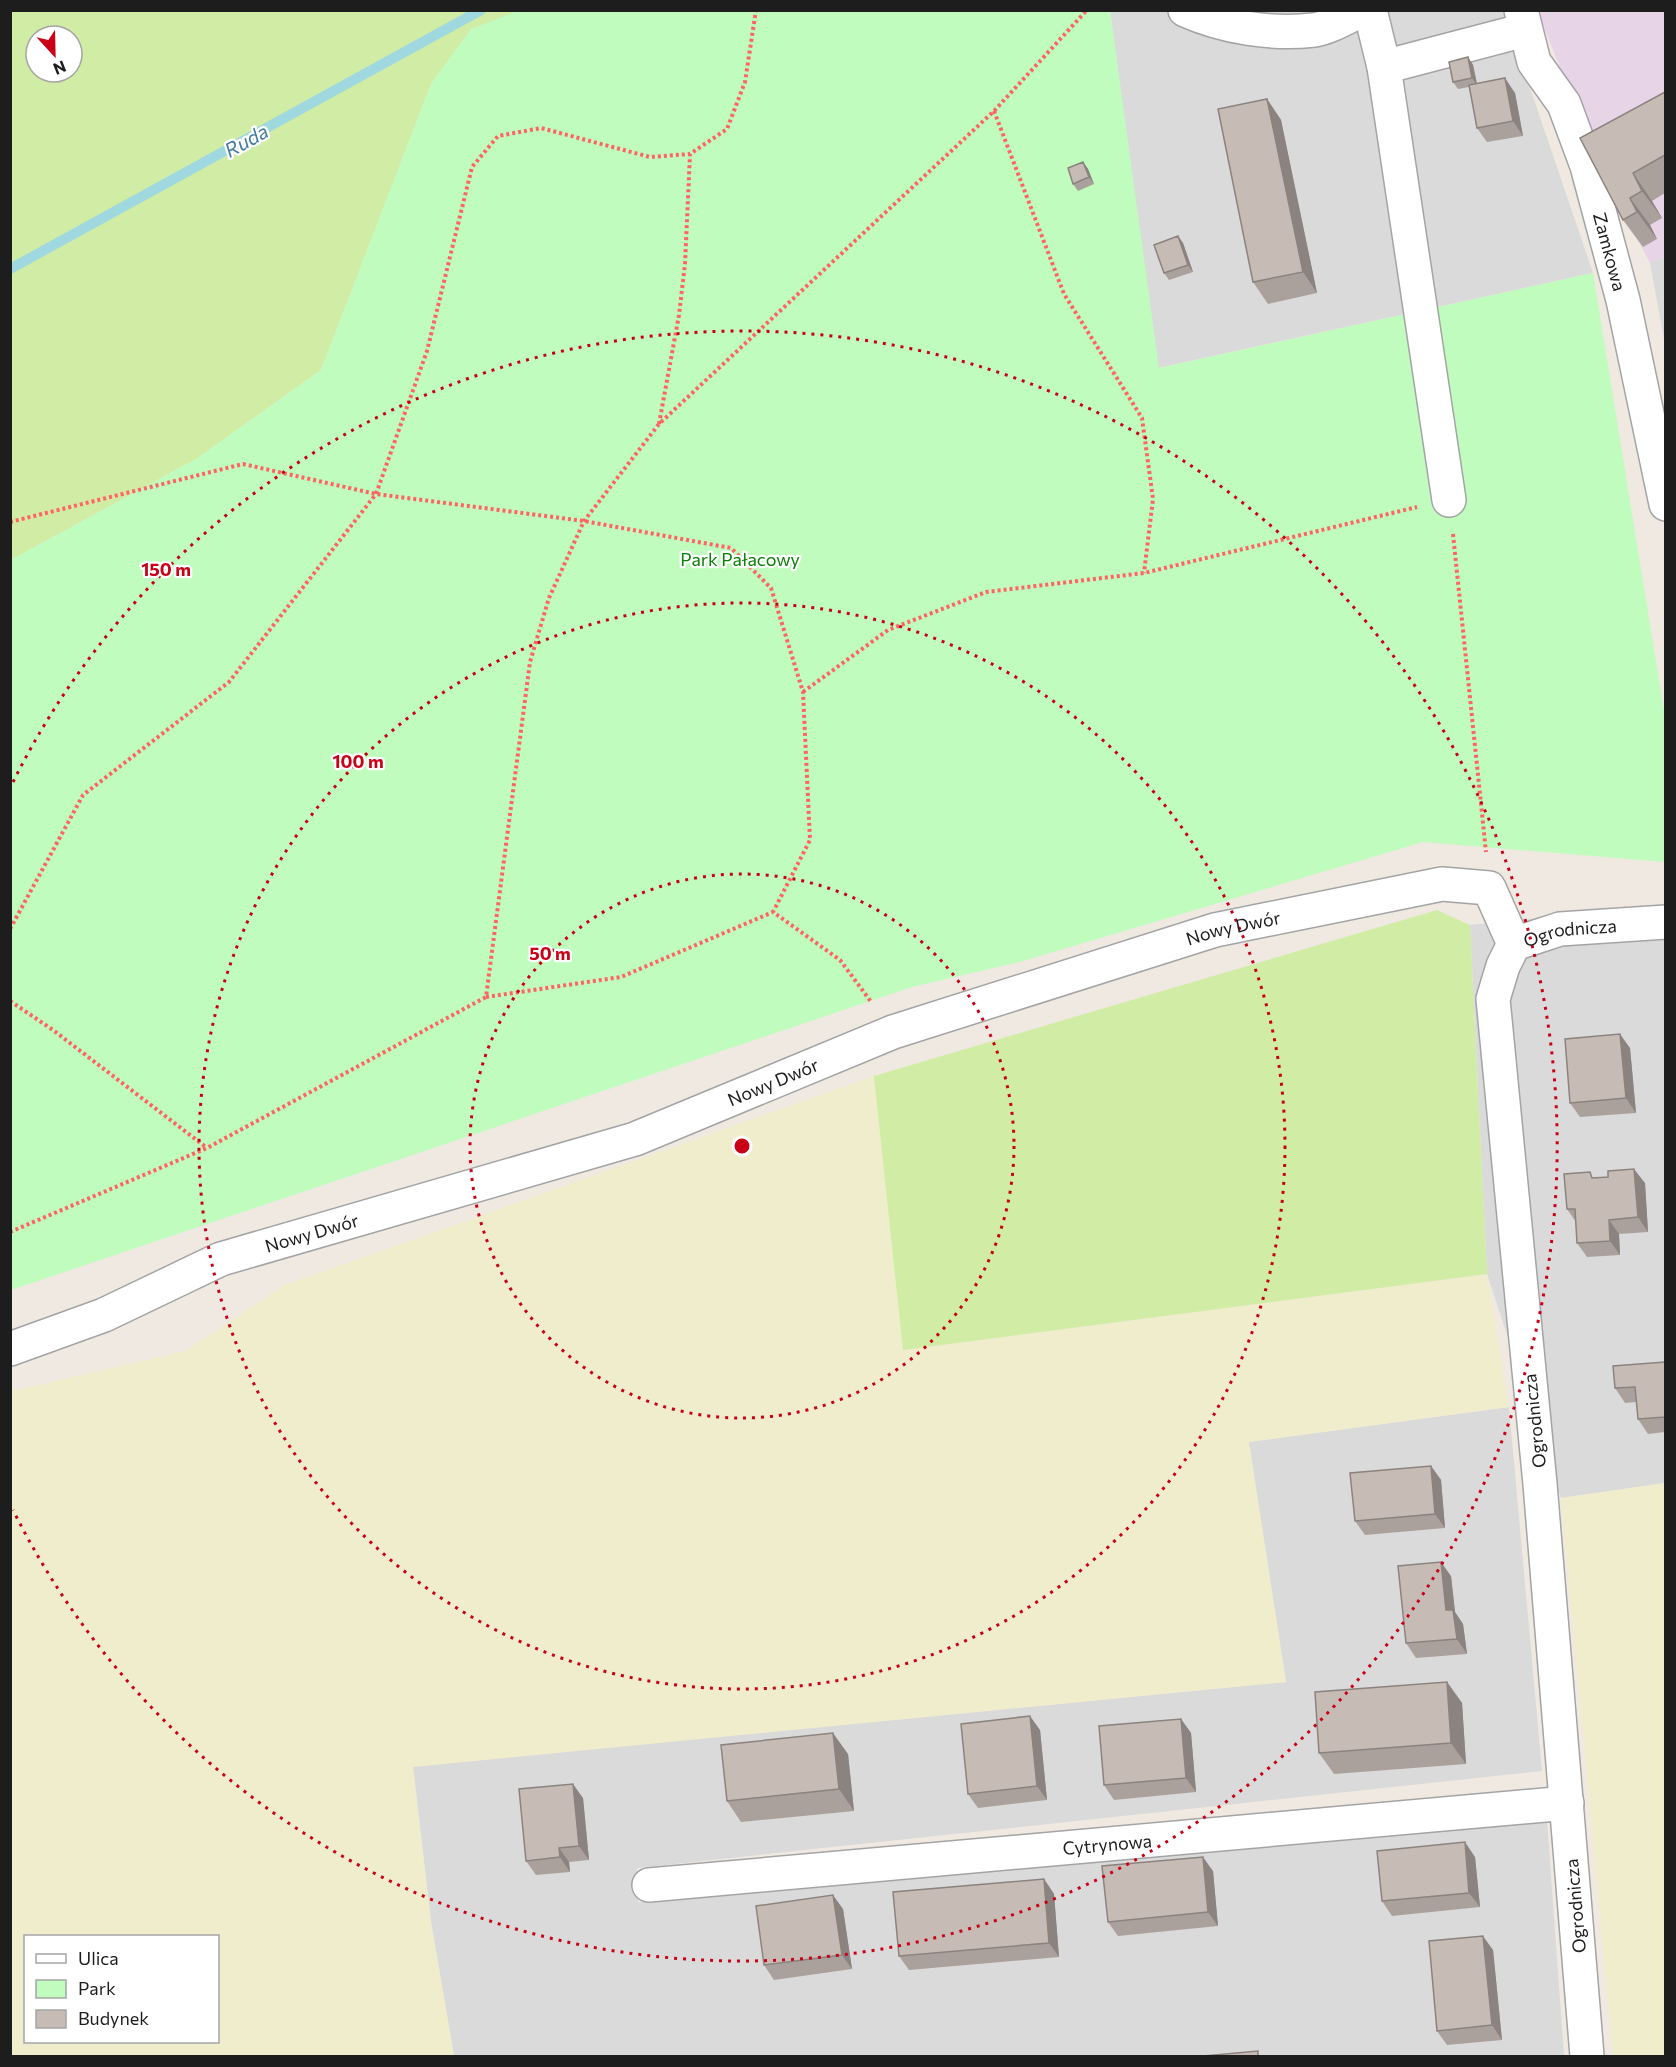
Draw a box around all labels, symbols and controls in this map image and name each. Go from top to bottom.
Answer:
north arrow [24,24,84,84]
text: N [51,57,69,79]
water label: Ruda [220,118,272,162]
street label: Zamkowa [1589,210,1631,293]
park label: Park Pałacowy [680,548,800,570]
text: 150 m [141,558,191,580]
text: 100 m [332,750,384,772]
street label: Nowy Dwór [1183,906,1282,950]
street label: Ogrodnicza [1520,914,1617,951]
text: 50 m [529,942,571,964]
street label: Nowy Dwór [724,1053,822,1110]
centre of rings [732,1136,752,1156]
street label: Nowy Dwór [262,1209,361,1257]
street label: Ogrodnicza [1518,1373,1550,1469]
street label: Cytrynowa [1062,1829,1153,1859]
street label: Ogrodnicza [1560,1858,1590,1954]
legend [24,1935,219,2043]
text: Ulica [78,1947,119,1969]
text: Park [78,1977,116,1999]
text: Budynek [78,2007,149,2029]

